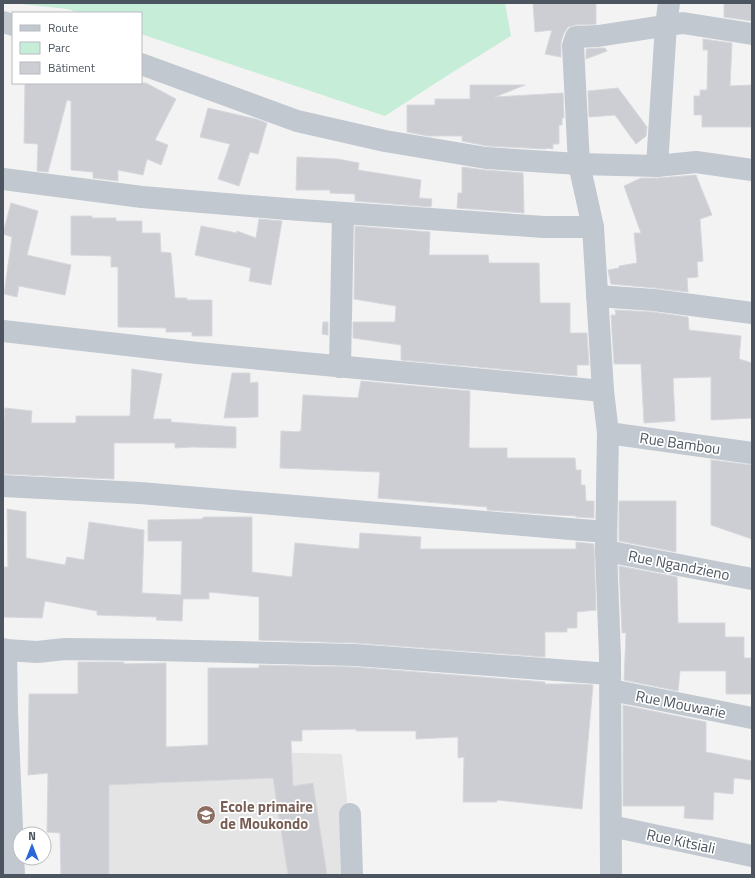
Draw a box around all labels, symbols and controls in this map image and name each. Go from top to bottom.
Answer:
legend [12,12,142,84]
text: Route [48,18,78,37]
text: Parc [48,38,70,57]
text: Bâtiment [48,58,96,77]
street label: Rue Bambou [638,426,722,460]
street label: Rue Ngandzieno [626,544,732,586]
street label: Rue Mouwarie [634,684,728,724]
place label: Ecole primaire de Moukondo [220,795,313,835]
school or university icon: Ecole primaire de Moukondo [195,804,217,826]
street label: Rue Kitsiali [645,823,717,859]
north arrow [12,826,52,866]
text: N [28,828,36,844]

